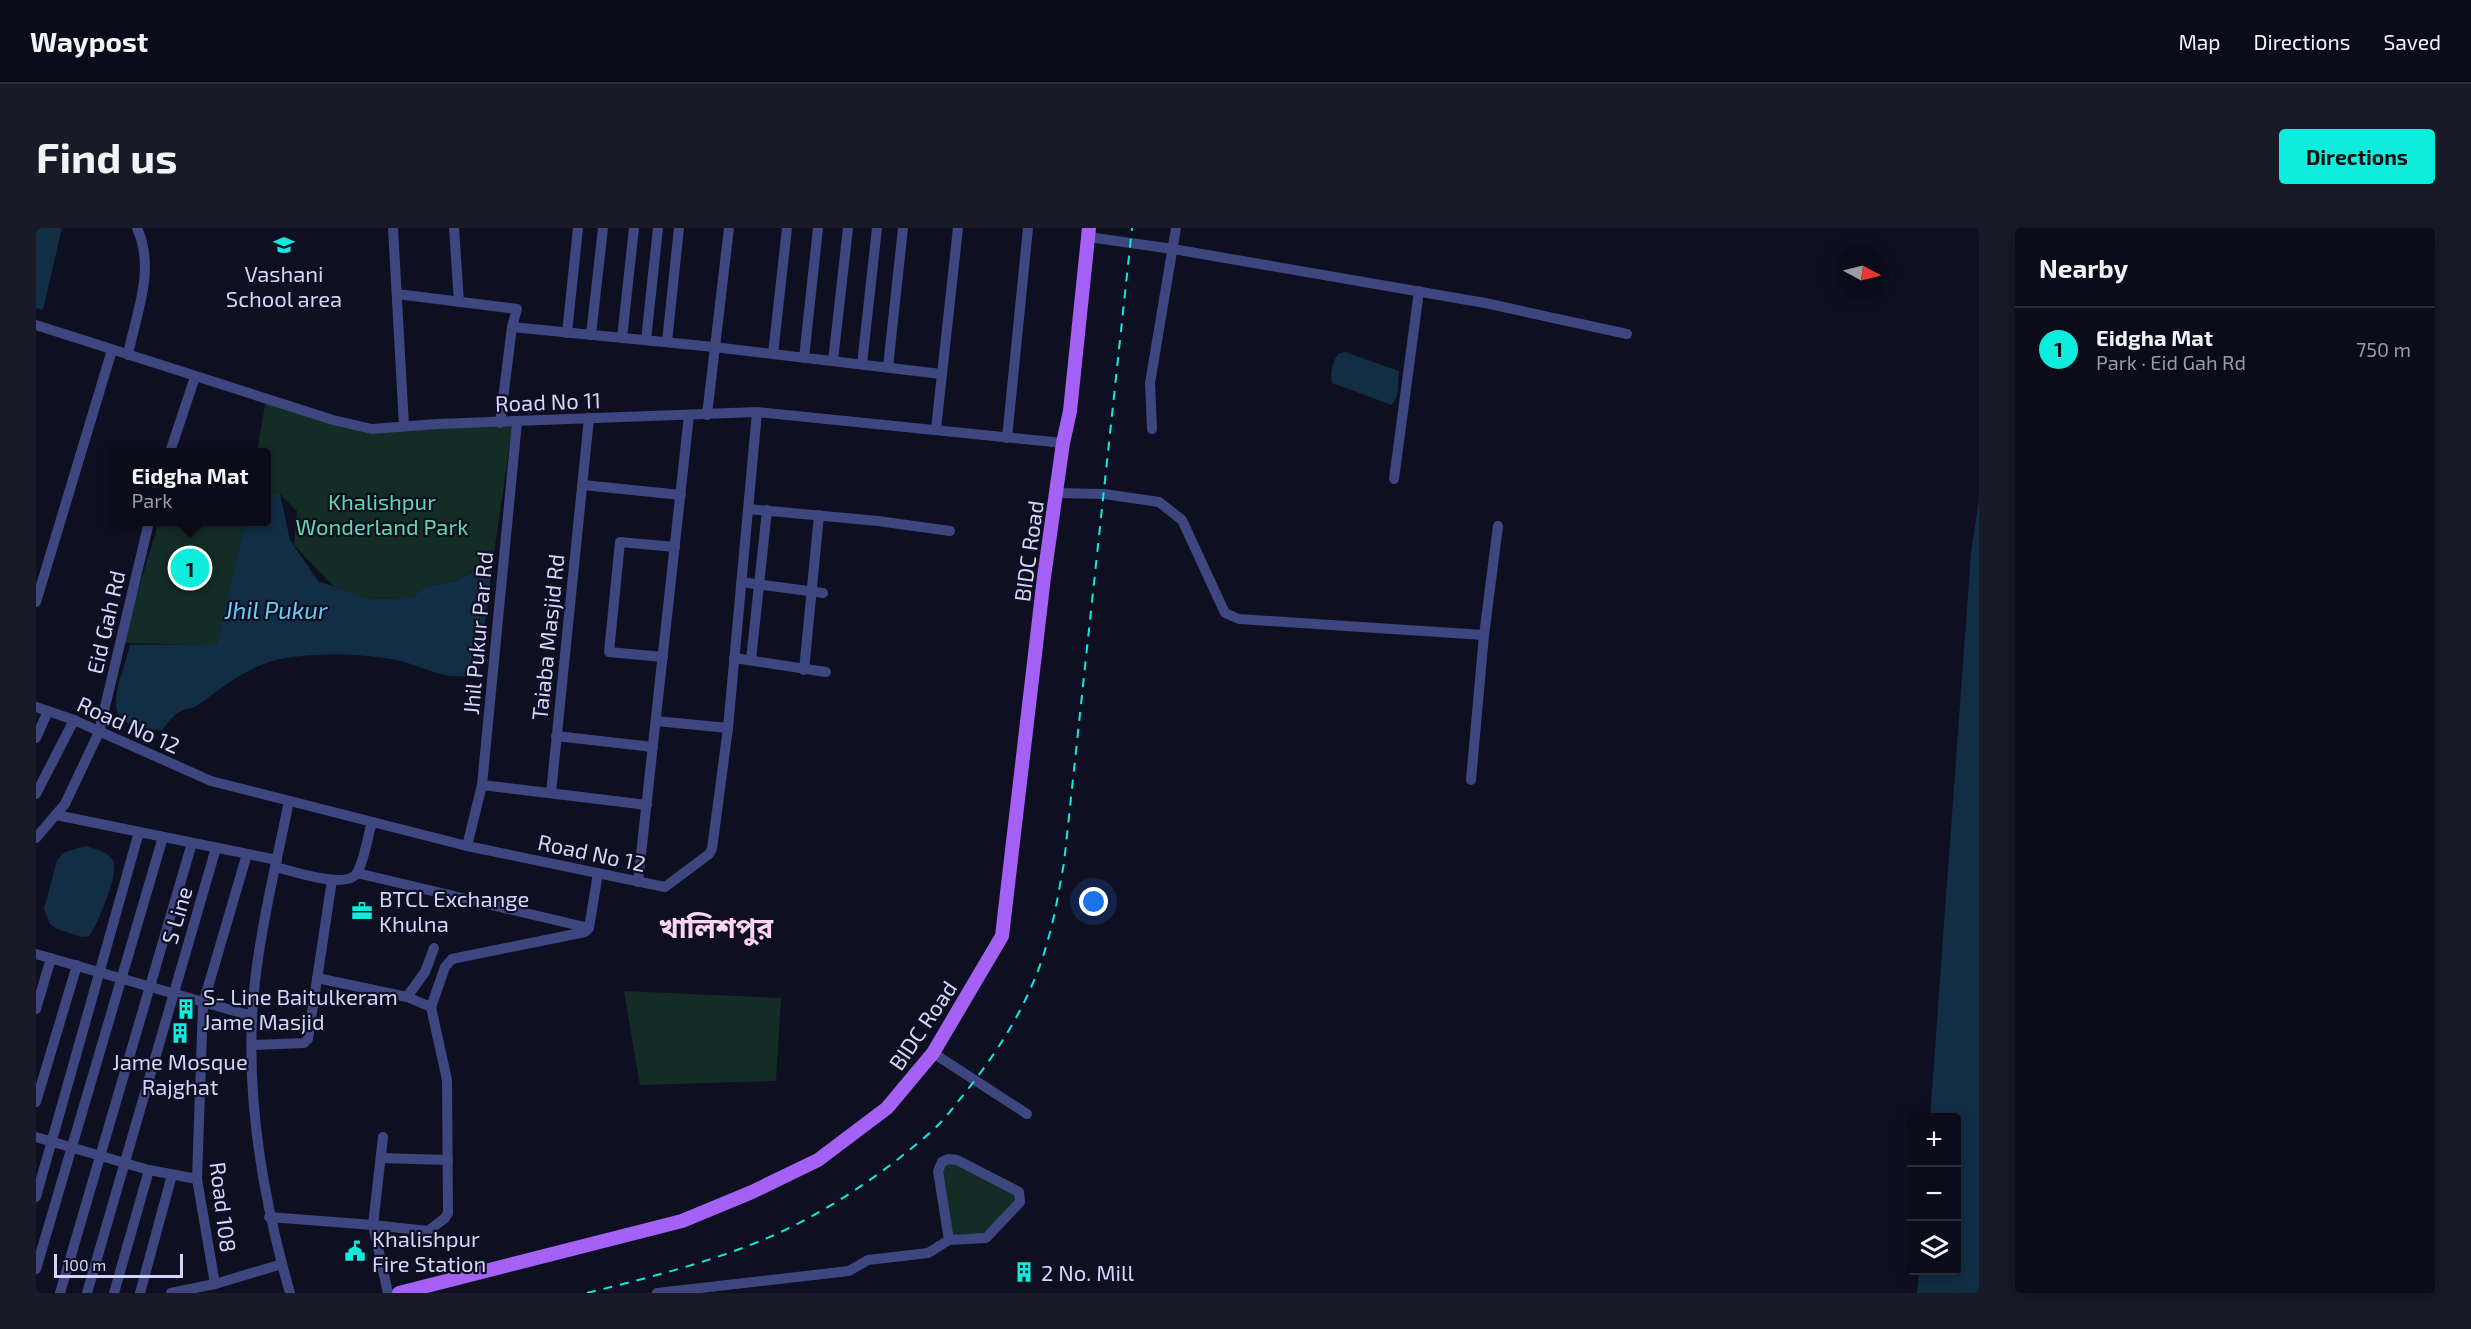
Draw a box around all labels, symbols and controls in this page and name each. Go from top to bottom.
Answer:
text: Waypost [30,24,148,58]
text: Map [2178,29,2221,54]
text: Directions [2254,29,2350,54]
text: Saved [2383,29,2441,54]
button: Directions [2279,129,2435,184]
text: Find us [36,131,178,181]
school or university icon: Vashani School area [272,233,296,257]
north arrow [1835,246,1889,300]
text: Nearby [2039,252,2128,283]
place label: Vashani School area [226,260,342,311]
text: Eidgha Mat [2096,324,2213,350]
text: 1 [2054,337,2063,361]
text: 750 m [2356,337,2411,361]
text: Park · Eid Gah Rd [2096,350,2246,374]
street label: Road No 11 [495,386,601,416]
popup [109,448,271,526]
text: Eidgha Mat [132,462,248,488]
text: Park [132,488,172,512]
park label: Khalishpur Wonderland Park [296,488,468,539]
street label: BIDC Road [1008,499,1048,603]
pin: 1 [170,546,210,590]
street label: Jhil Pukur Par Rd [457,550,497,716]
street label: Taiaba Masjid Rd [525,553,570,722]
street label: Eid Gah Rd [81,568,129,676]
water label: Jhil Pukur [223,595,328,624]
street label: Road No 12 [74,690,184,758]
street label: Road No 12 [536,828,648,876]
street label: S Line [155,883,197,947]
place label: BTCL Exchange Khulna [379,885,529,936]
your location [1079,887,1108,916]
office icon: BTCL Exchange Khulna [350,899,374,923]
district label: খালিশপুর [659,910,774,946]
street label: BIDC Road [883,975,961,1075]
place label: S- Line Baitulkeram Jame Masjid [203,983,398,1035]
building icon: S- Line Baitulkeram Jame Masjid [174,997,198,1021]
building icon: Jame Mosque Rajghat [168,1021,192,1045]
place label: Jame Mosque Rajghat [112,1048,248,1100]
map controls [1907,1113,1961,1275]
button: + [1907,1113,1961,1167]
street label: Road 108 [206,1160,242,1254]
button: − [1907,1167,1961,1221]
button: layers [1907,1221,1961,1275]
place label: Khalishpur Fire Station [372,1225,486,1276]
public building icon: Khalishpur Fire Station [343,1239,367,1263]
scale bar [54,1251,183,1278]
text: 100 m [63,1255,106,1274]
place label: 2 No. Mill [1041,1259,1135,1285]
building icon: 2 No. Mill [1012,1260,1036,1284]

